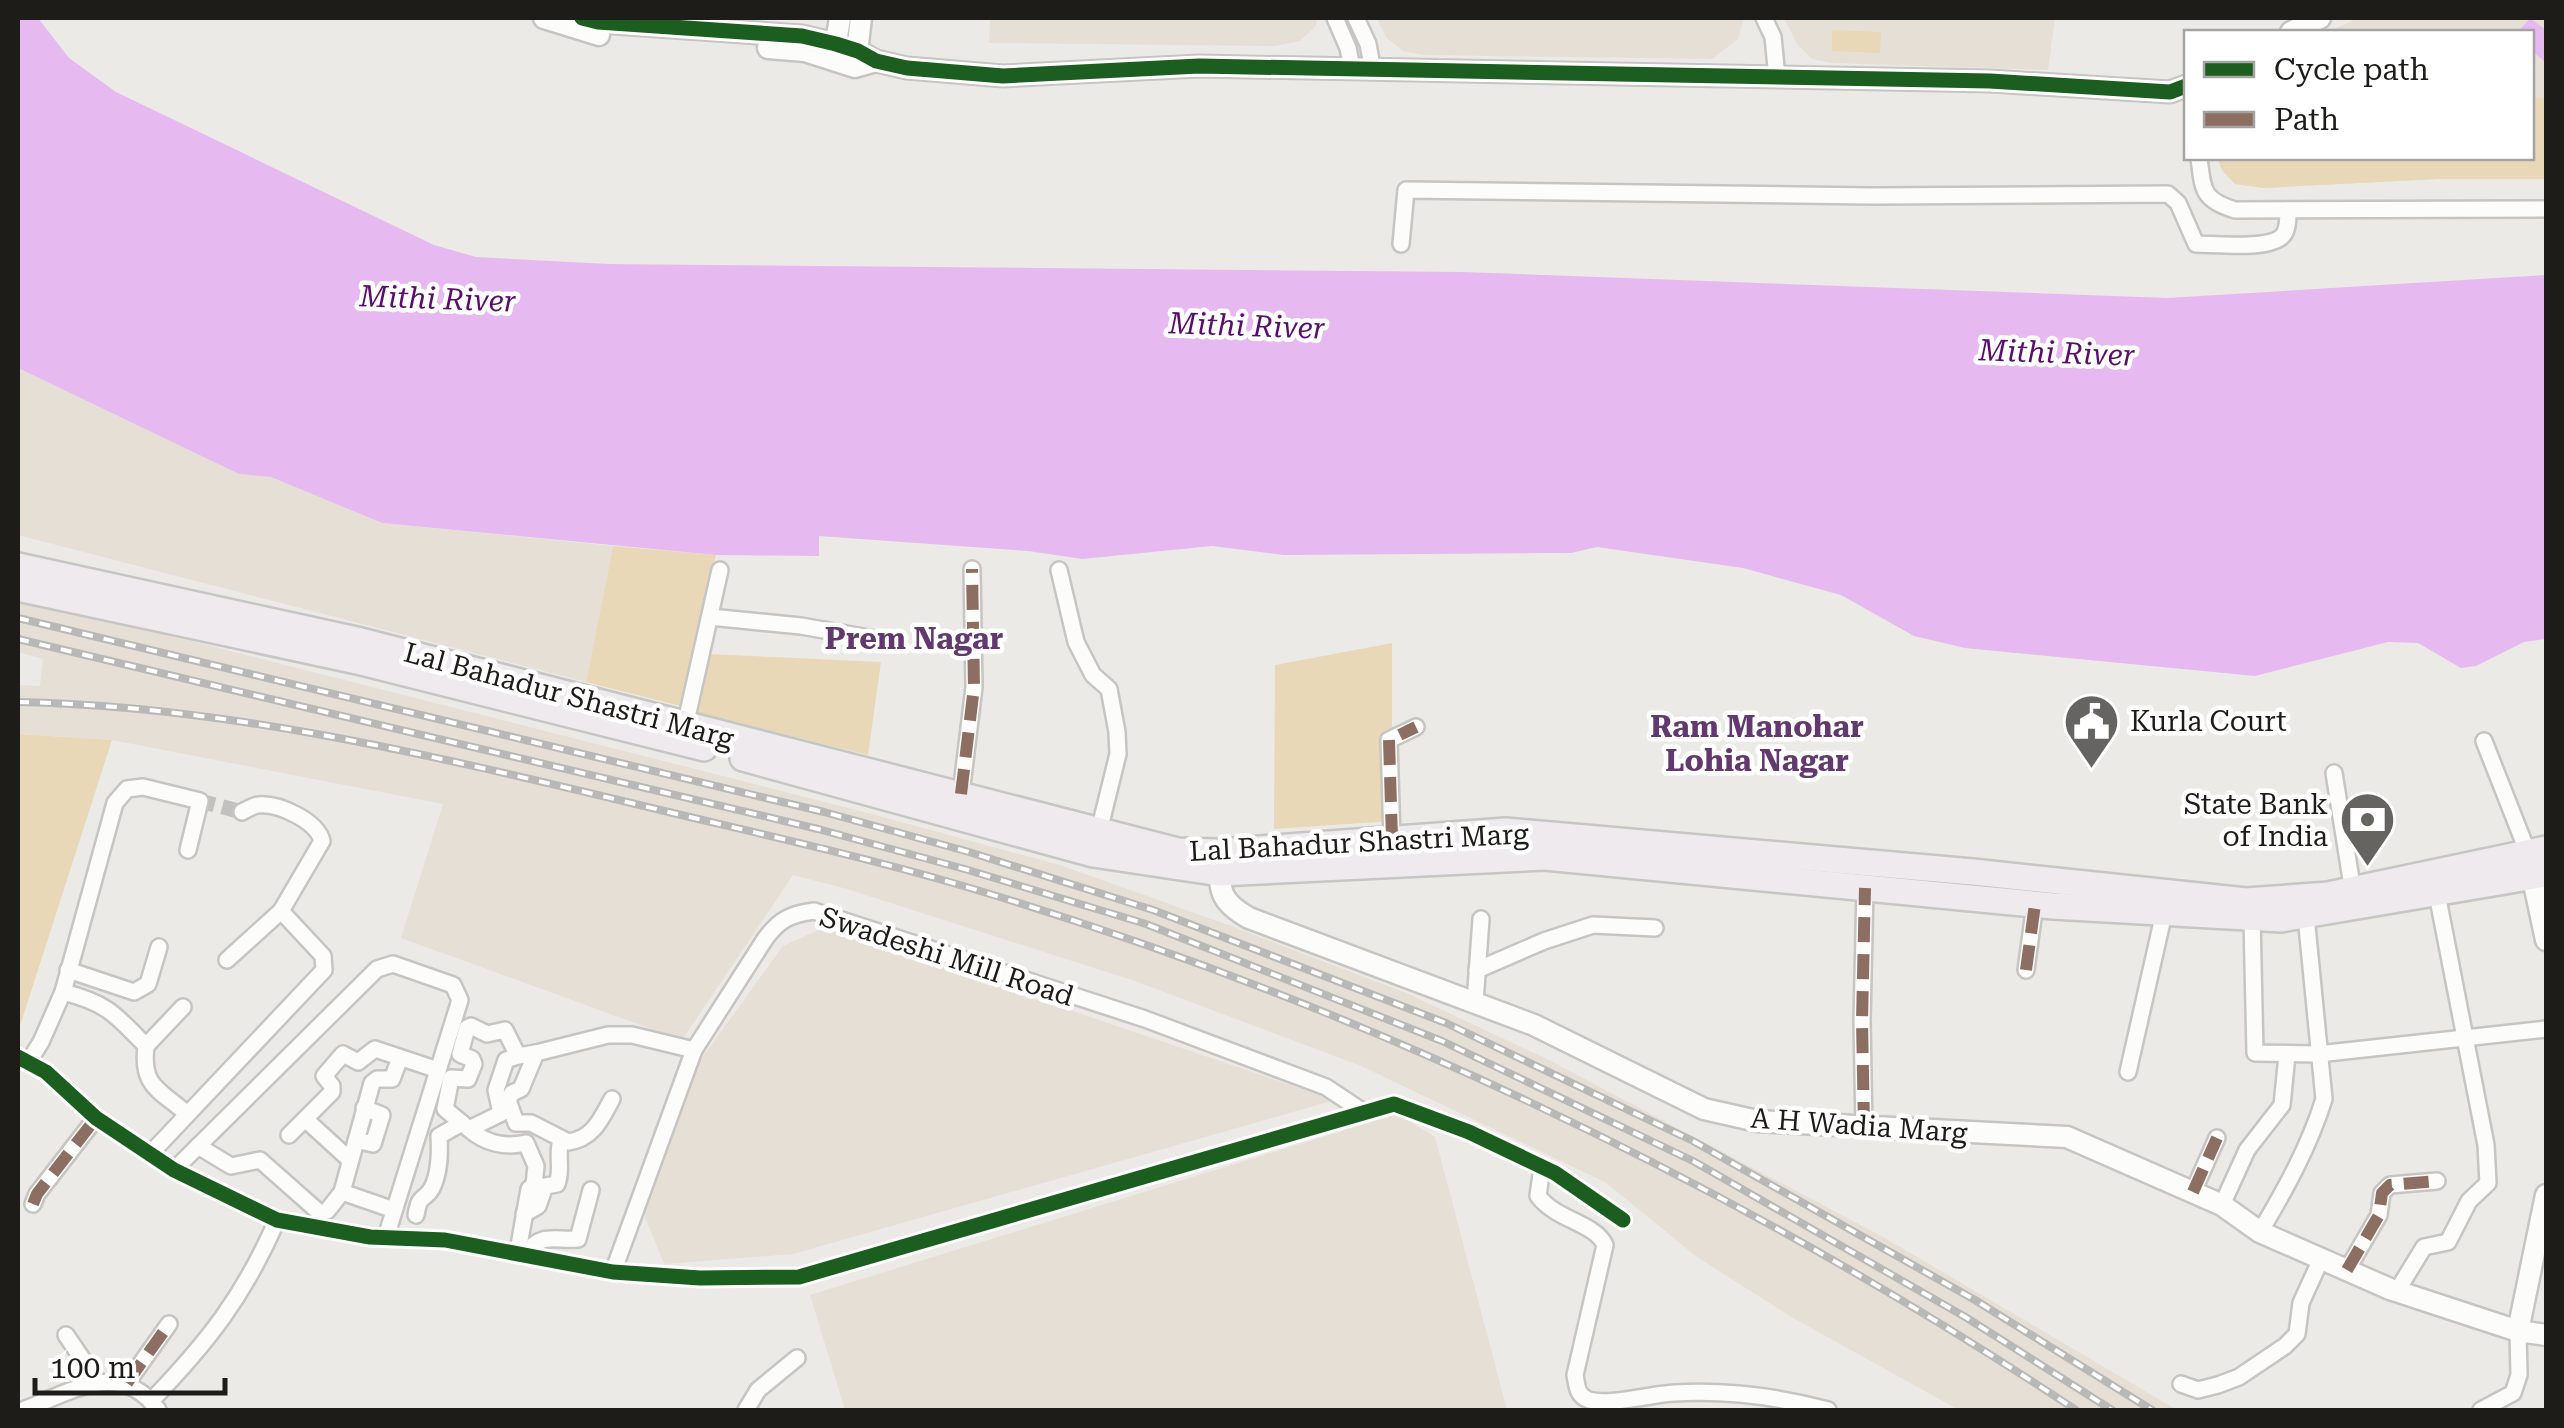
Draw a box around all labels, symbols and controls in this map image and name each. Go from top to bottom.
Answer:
legend [2184,30,2534,160]
text: Cycle path [2274,52,2429,87]
text: Path [2274,102,2339,137]
water label: Mithi River [358,278,517,319]
water label: Mithi River [1167,305,1326,346]
water label: Mithi River [1977,332,2136,373]
district label: Prem Nagar [825,621,1003,656]
street label: Lal Bahadur Shastri Marg [400,636,737,755]
public building icon: Kurla Court [2061,691,2121,770]
place label: Kurla Court [2130,705,2287,738]
district label: Ram Manohar Lohia Nagar [1650,709,1864,778]
place label: State Bank of India [2184,788,2328,853]
bank icon: State Bank of India [2337,790,2397,869]
street label: Lal Bahadur Shastri Marg [1188,817,1530,868]
street label: Swadeshi Mill Road [816,900,1078,1013]
street label: A H Wadia Marg [1750,1101,1968,1150]
scale bar [35,1333,225,1395]
text: 100 m [50,1350,135,1385]

